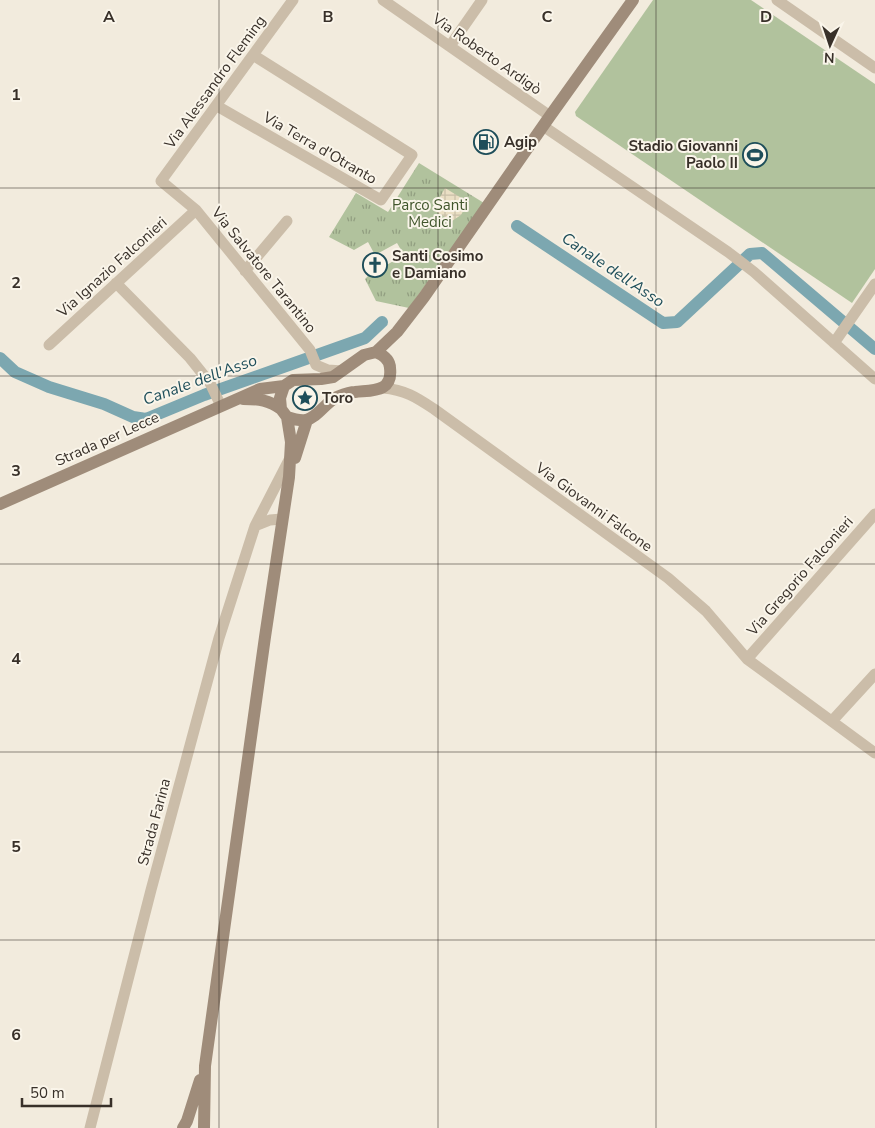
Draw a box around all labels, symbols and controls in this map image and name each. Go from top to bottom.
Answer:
text: A [103,6,115,28]
text: B [322,6,334,28]
text: C [542,6,553,28]
text: D [760,6,772,28]
street label: Via Roberto Ardigò [428,8,546,99]
street label: Via Alessandro Fleming [159,11,270,153]
north arrow [805,20,855,70]
text: N [824,48,835,67]
text: 1 [11,84,21,106]
street label: Via Terra d'Otranto [259,107,380,189]
fuel station icon: Agip [473,129,499,155]
place label: Agip [504,132,537,152]
place label: Stadio Giovanni Paolo II [628,136,738,173]
sports icon: Stadio Giovanni Paolo II [742,142,768,168]
park label: Parco Santi Medici [392,195,468,232]
street label: Via Salvatore Tarantino [206,202,321,337]
street label: Via Ignazio Falconieri [52,212,171,322]
water label: Canale dell'Asso [557,227,669,313]
place label: Santi Cosimo e Damiano [392,246,484,283]
church icon: Santi Cosimo e Damiano [362,252,388,278]
text: 2 [11,272,21,294]
water label: Canale dell'Asso [140,349,260,411]
place icon: Toro [292,385,318,411]
place label: Toro [322,388,354,408]
street label: Strada per Lecce [52,407,162,471]
street label: Via Giovanni Falcone [531,457,657,556]
text: 3 [11,460,21,482]
street label: Via Gregorio Falconieri [742,512,857,641]
text: 4 [11,648,21,670]
street label: Strada Farina [133,776,175,868]
text: 5 [11,836,21,858]
text: 6 [11,1024,21,1046]
scale bar [22,1076,111,1108]
text: 50 m [30,1083,65,1103]

